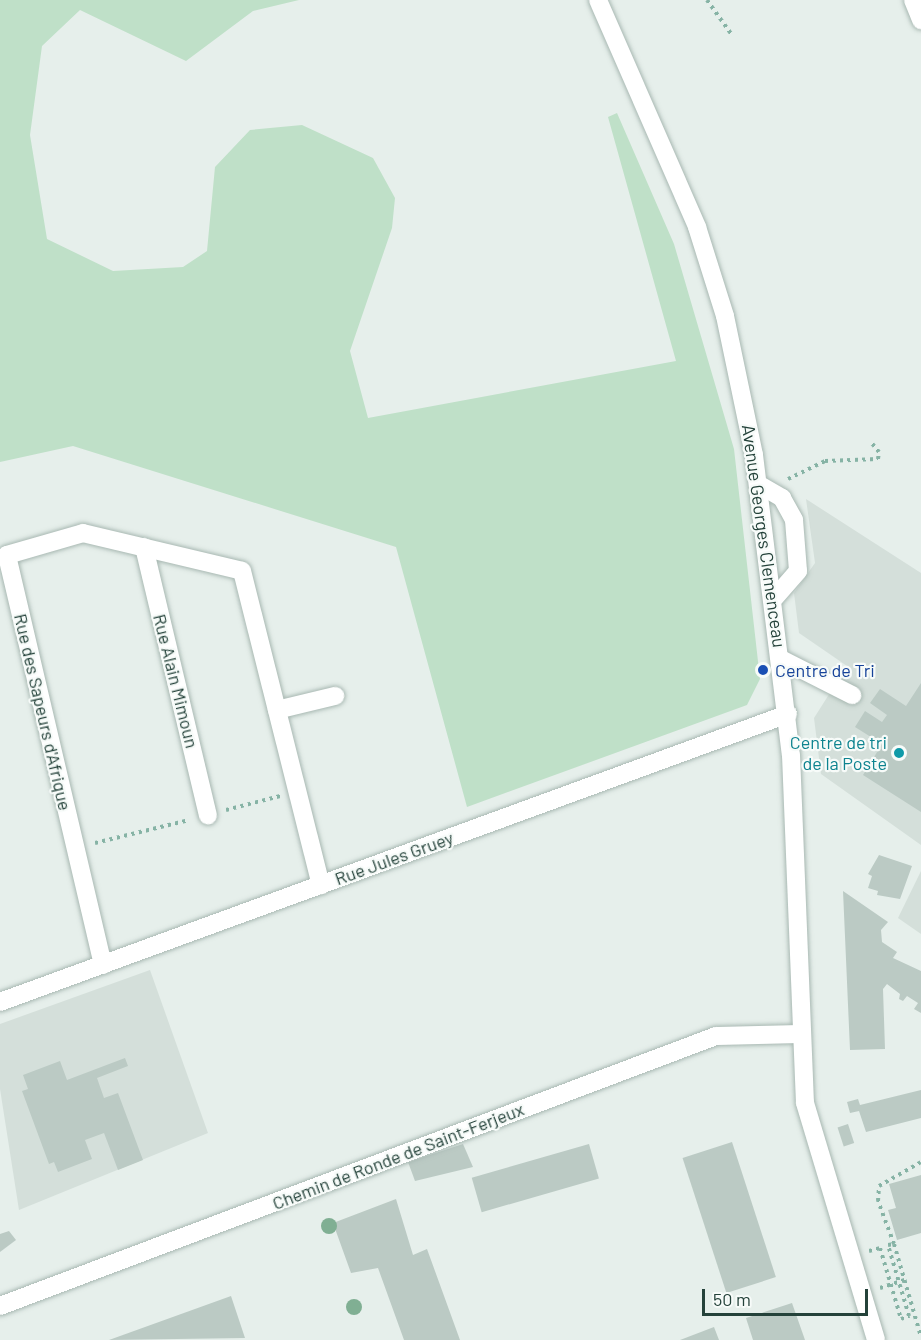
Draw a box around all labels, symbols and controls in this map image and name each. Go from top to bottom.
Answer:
street label: Avenue Georges Clemenceau [738,423,790,649]
street label: Rue des Sapeurs d'Afrique [10,611,76,813]
street label: Rue Alain Mimoun [149,612,203,750]
place label: Centre de Tri [775,659,875,681]
marker: Centre de Tri [756,663,770,677]
place label: Centre de tri de la Poste [790,732,887,774]
marker: Centre de tri de la Poste [892,746,906,760]
street label: Rue Jules Gruey [332,827,456,889]
street label: Chemin de Ronde de Saint-Ferjeux [269,1098,527,1214]
scale bar [705,1277,872,1315]
text: 50 m [713,1288,751,1310]

